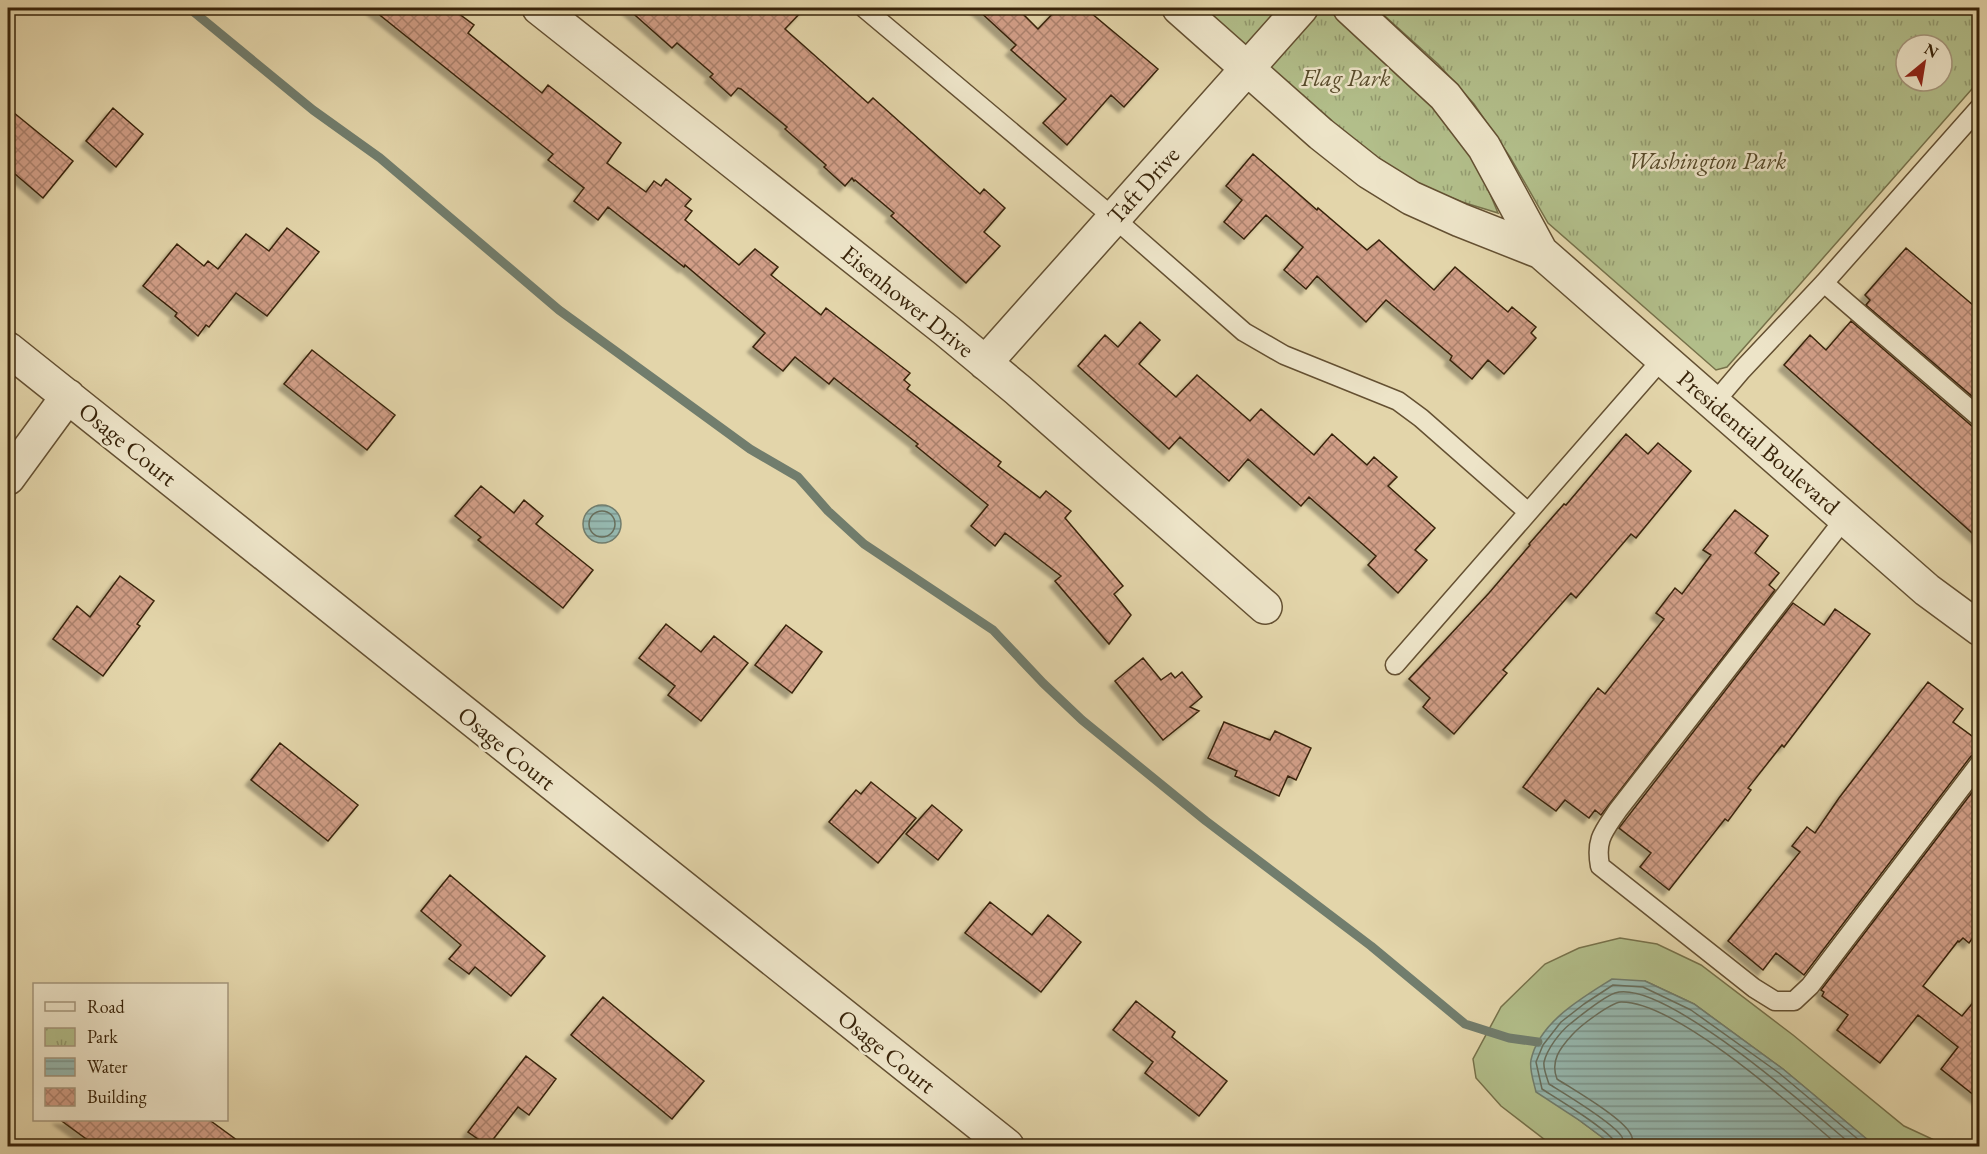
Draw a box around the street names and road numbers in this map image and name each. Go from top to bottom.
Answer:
street label: Taft Drive [1100,140,1186,230]
street label: Eisenhower Drive [835,238,981,364]
street label: Presidential Boulevard [1671,363,1847,522]
street label: Osage Court [73,395,184,493]
street label: Osage Court [452,699,563,797]
street label: Osage Court [832,1002,943,1100]

